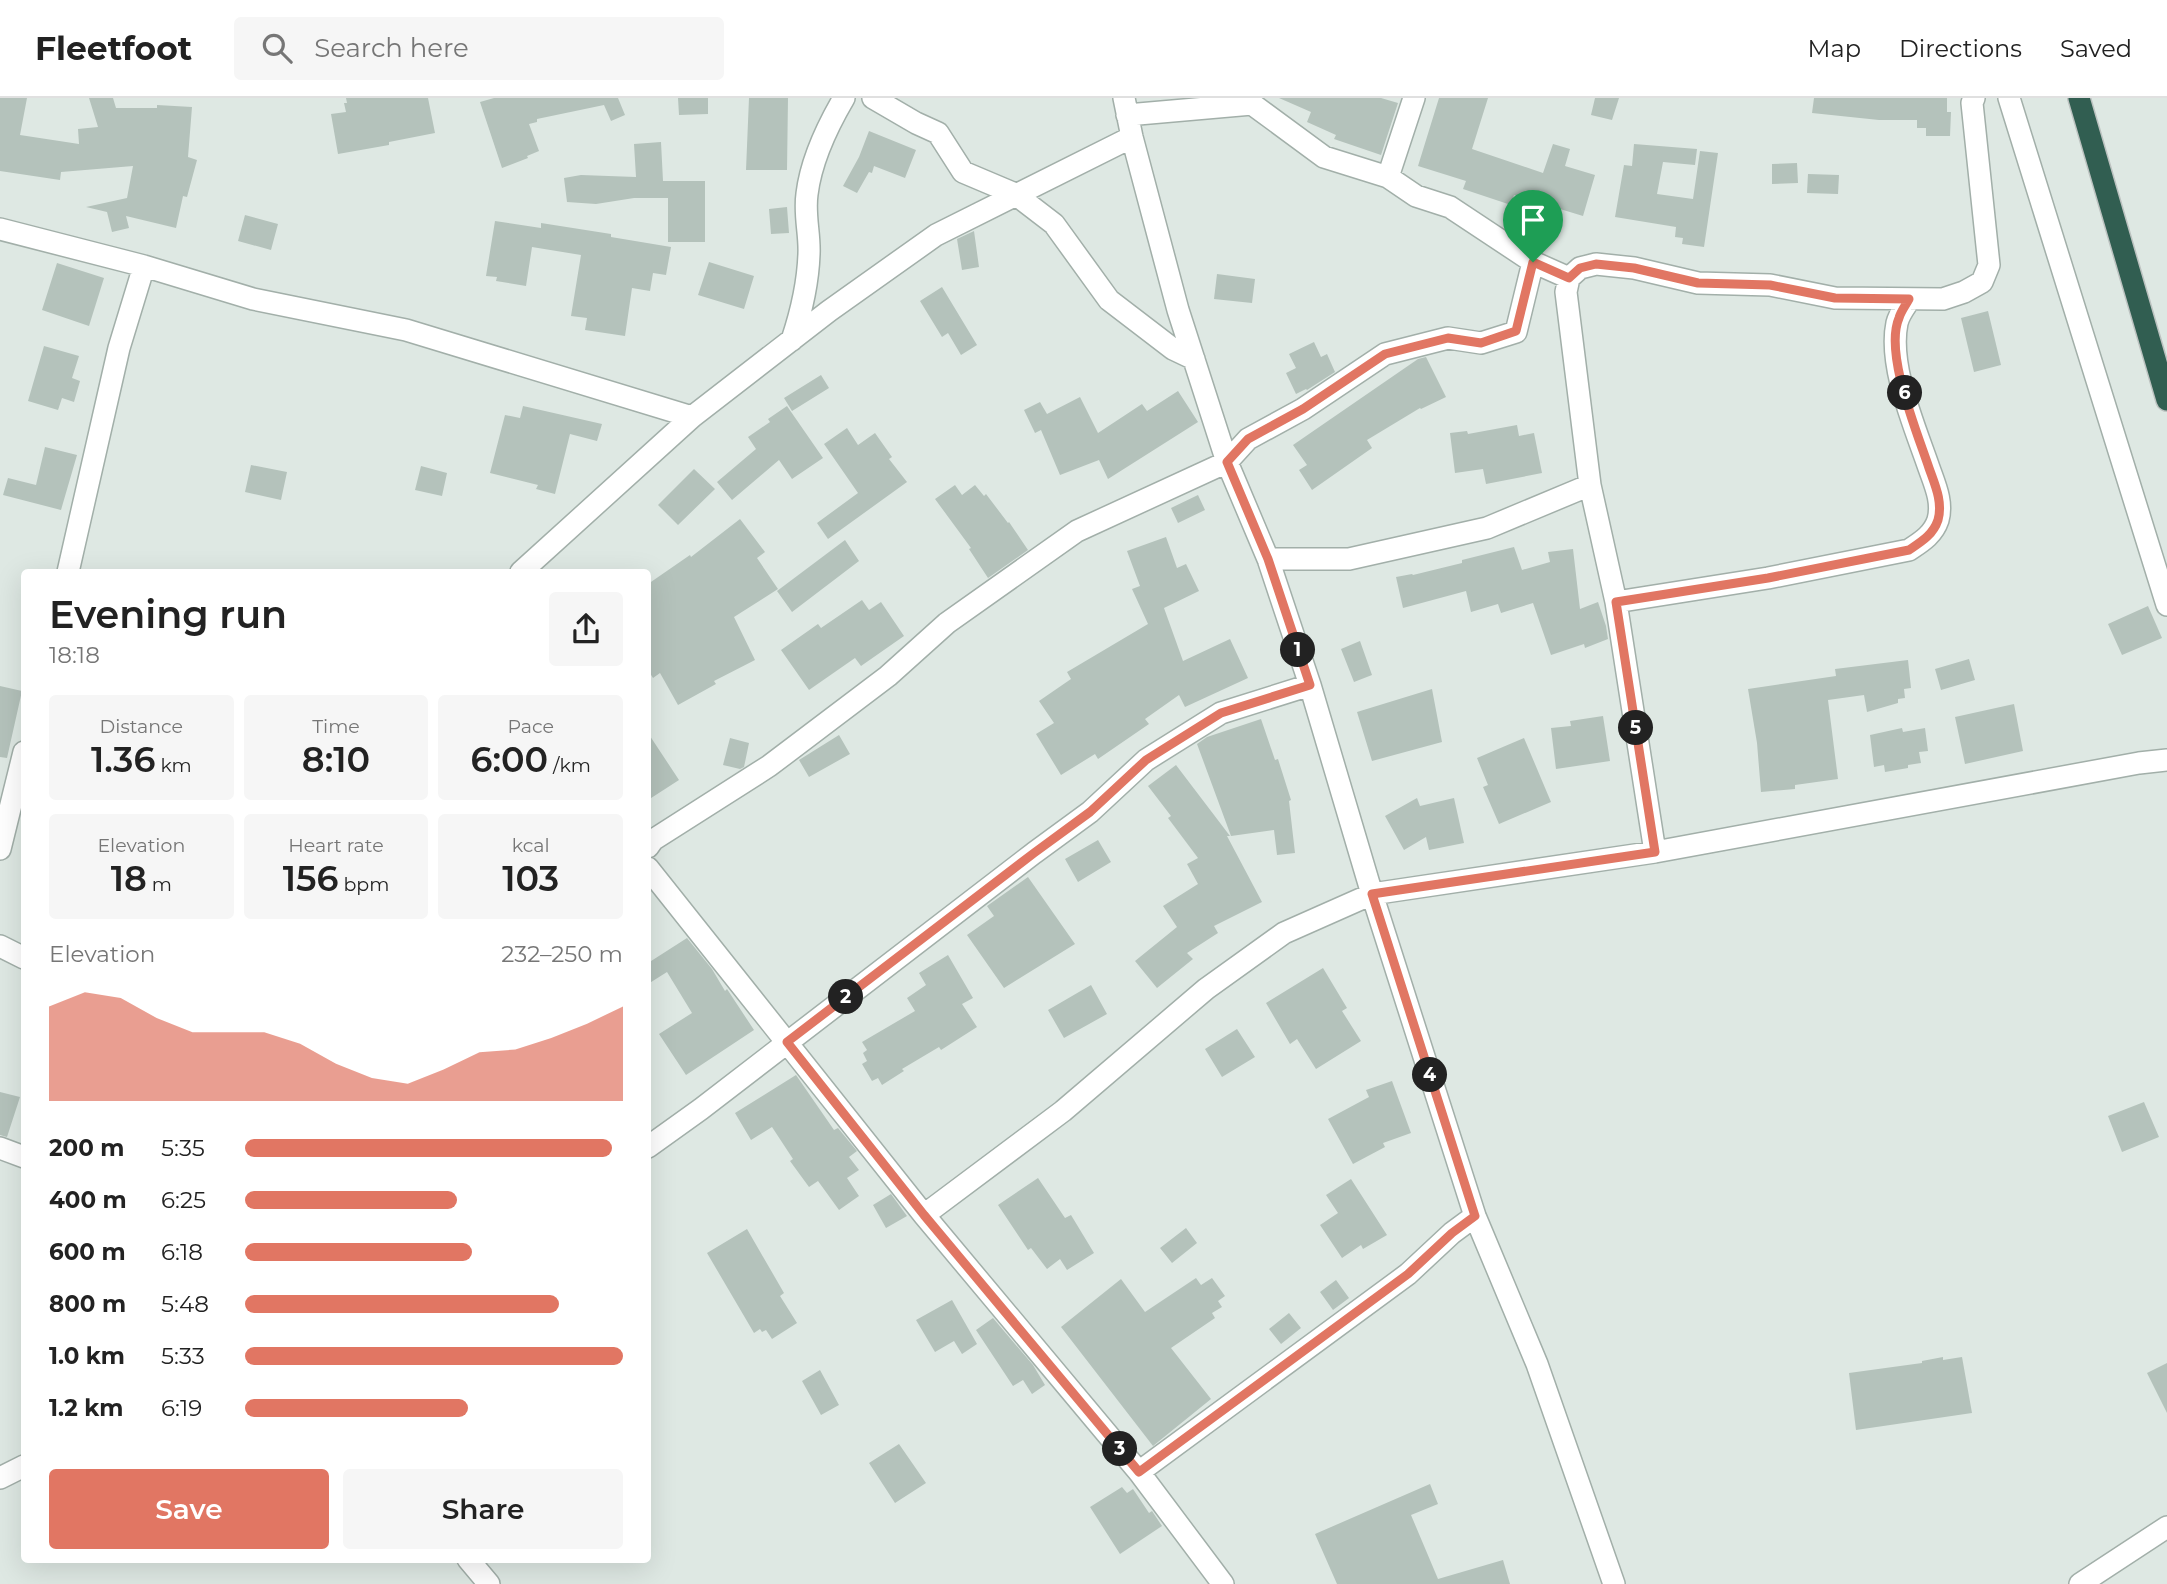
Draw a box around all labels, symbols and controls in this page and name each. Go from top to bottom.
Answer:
search box [234,17,724,80]
text: Fleetfoot [35,28,192,68]
icon: search [258,29,296,67]
text: Search here [314,32,469,64]
text: Map [1808,34,1861,63]
text: Directions [1899,34,2022,63]
text: Saved [2060,34,2132,63]
pin [1503,190,1563,262]
icon: arrive [1514,201,1552,239]
pin: 6 [1888,376,1923,410]
text: 6 [1898,381,1911,404]
text: Evening run [49,591,287,638]
button: share [549,592,623,666]
pin: 1 [1280,632,1316,668]
text: 1 [1294,638,1301,661]
text: 18:18 [49,641,100,669]
pin: 5 [1618,710,1654,746]
text: Distance [100,715,183,738]
text: Time [312,715,360,738]
text: Pace [507,715,554,738]
text: 5 [1630,716,1641,739]
text: 1.36 [91,738,155,781]
text: 8:10 [302,738,370,781]
text: 6:00 [470,738,548,781]
text: km [155,754,192,777]
text: /km [548,754,591,777]
text: Elevation [97,834,185,857]
text: Heart rate [288,834,384,857]
text: kcal [512,834,550,857]
text: 18 [111,857,147,900]
text: 156 [283,857,338,900]
text: 103 [502,857,559,900]
text: m [147,873,172,896]
text: bpm [338,873,389,896]
text: Elevation [49,940,155,968]
text: 232–250 m [501,940,623,968]
pin: 2 [828,979,864,1014]
text: 2 [840,985,851,1008]
pin: 4 [1412,1058,1448,1093]
text: 4 [1423,1063,1436,1086]
text: 200 m [49,1134,124,1162]
text: 5:35 [161,1134,205,1162]
text: 400 m [49,1186,127,1214]
text: 6:25 [161,1186,206,1214]
text: 600 m [49,1238,126,1266]
text: 6:18 [161,1238,203,1266]
text: 800 m [49,1290,126,1318]
text: 5:48 [161,1290,209,1318]
text: 1.0 km [49,1342,125,1370]
text: 5:33 [161,1342,205,1370]
text: 1.2 km [49,1394,123,1422]
text: 6:19 [161,1394,202,1422]
pin: 3 [1102,1432,1138,1466]
text: 3 [1114,1437,1125,1460]
button: Save [49,1469,329,1549]
button: Share [343,1469,623,1549]

